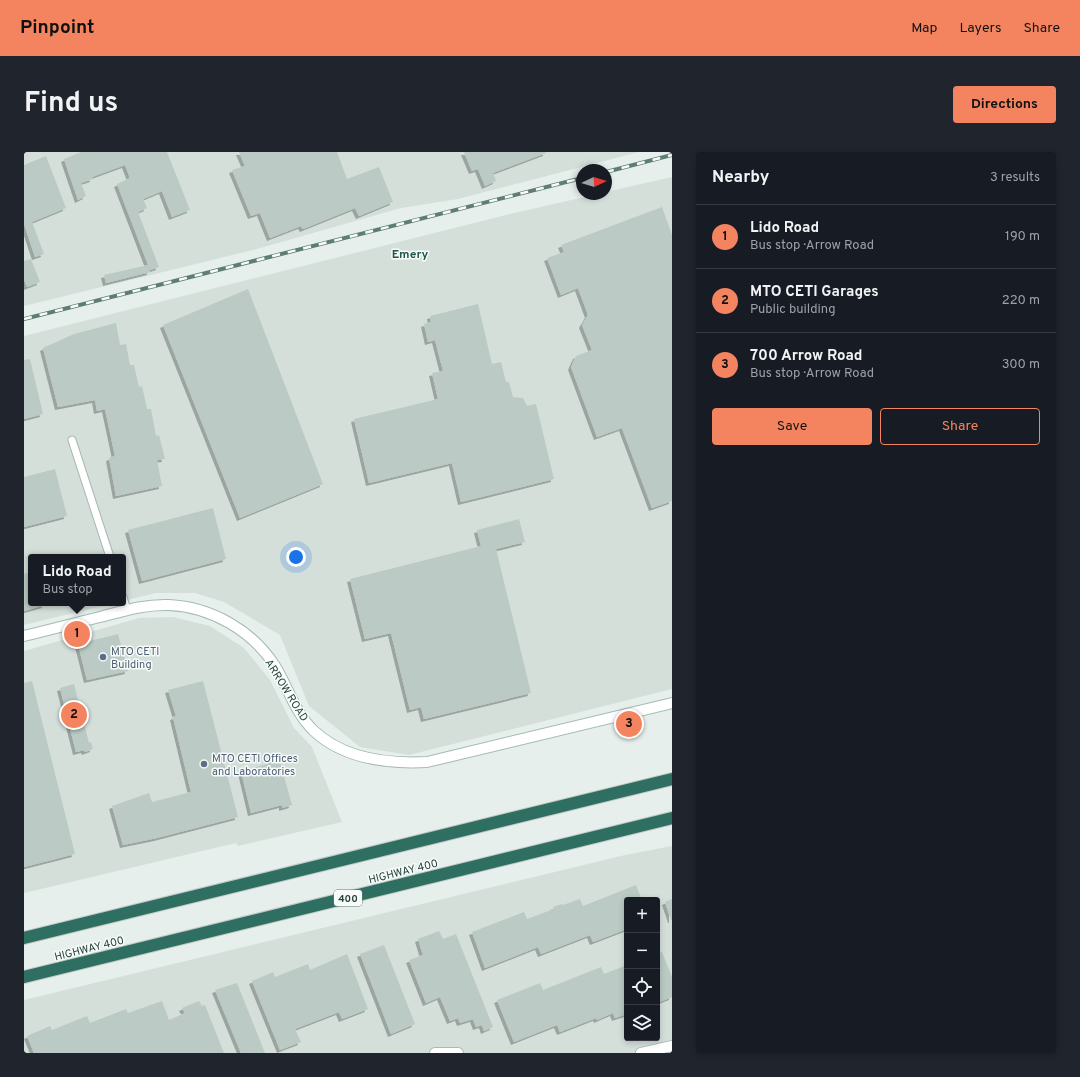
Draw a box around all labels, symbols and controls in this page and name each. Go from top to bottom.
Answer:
text: Pinpoint [20,16,95,40]
text: Map [911,20,937,37]
text: Layers [959,20,1001,37]
text: Share [1023,20,1060,37]
text: Find us [24,86,118,122]
button: Directions [953,86,1056,123]
north arrow [576,164,612,200]
text: Nearby [712,167,769,189]
text: 3 results [990,170,1040,186]
text: Lido Road [750,219,819,238]
text: 1 [722,229,728,245]
text: 190 m [1005,229,1040,245]
text: Bus stop · Arrow Road [750,238,874,254]
district label: Emery [392,247,429,263]
text: MTO CETI Garages [750,283,879,302]
text: 2 [721,293,729,309]
text: 220 m [1002,293,1040,309]
text: Public building [750,302,836,318]
text: 700 Arrow Road [750,347,863,366]
text: 3 [721,357,729,373]
text: 300 m [1002,357,1040,373]
text: Bus stop · Arrow Road [750,366,874,382]
button: Save [712,408,872,445]
button: Share [880,408,1040,445]
your location [286,547,306,567]
popup [28,554,126,606]
text: Lido Road [42,563,112,582]
text: Bus stop [42,582,93,598]
pin: 1 [64,619,90,649]
place label: MTO CETI Building [111,645,159,672]
marker: MTO CETI Building [98,652,108,662]
street label: ARROW ROAD [261,657,311,724]
pin: 2 [61,700,87,730]
pin: 3 [616,709,642,739]
place label: MTO CETI Offices and Laboratories [212,752,298,779]
marker: MTO CETI Offices and Laboratories [199,759,209,769]
street label: HIGHWAY 400 [367,857,439,887]
road number: 400 [334,890,362,906]
map controls [624,897,660,1041]
button: + [624,897,660,933]
button: − [624,933,660,969]
street label: HIGHWAY 400 [53,934,125,964]
button: locate [624,969,660,1005]
button: layers [624,1005,660,1041]

